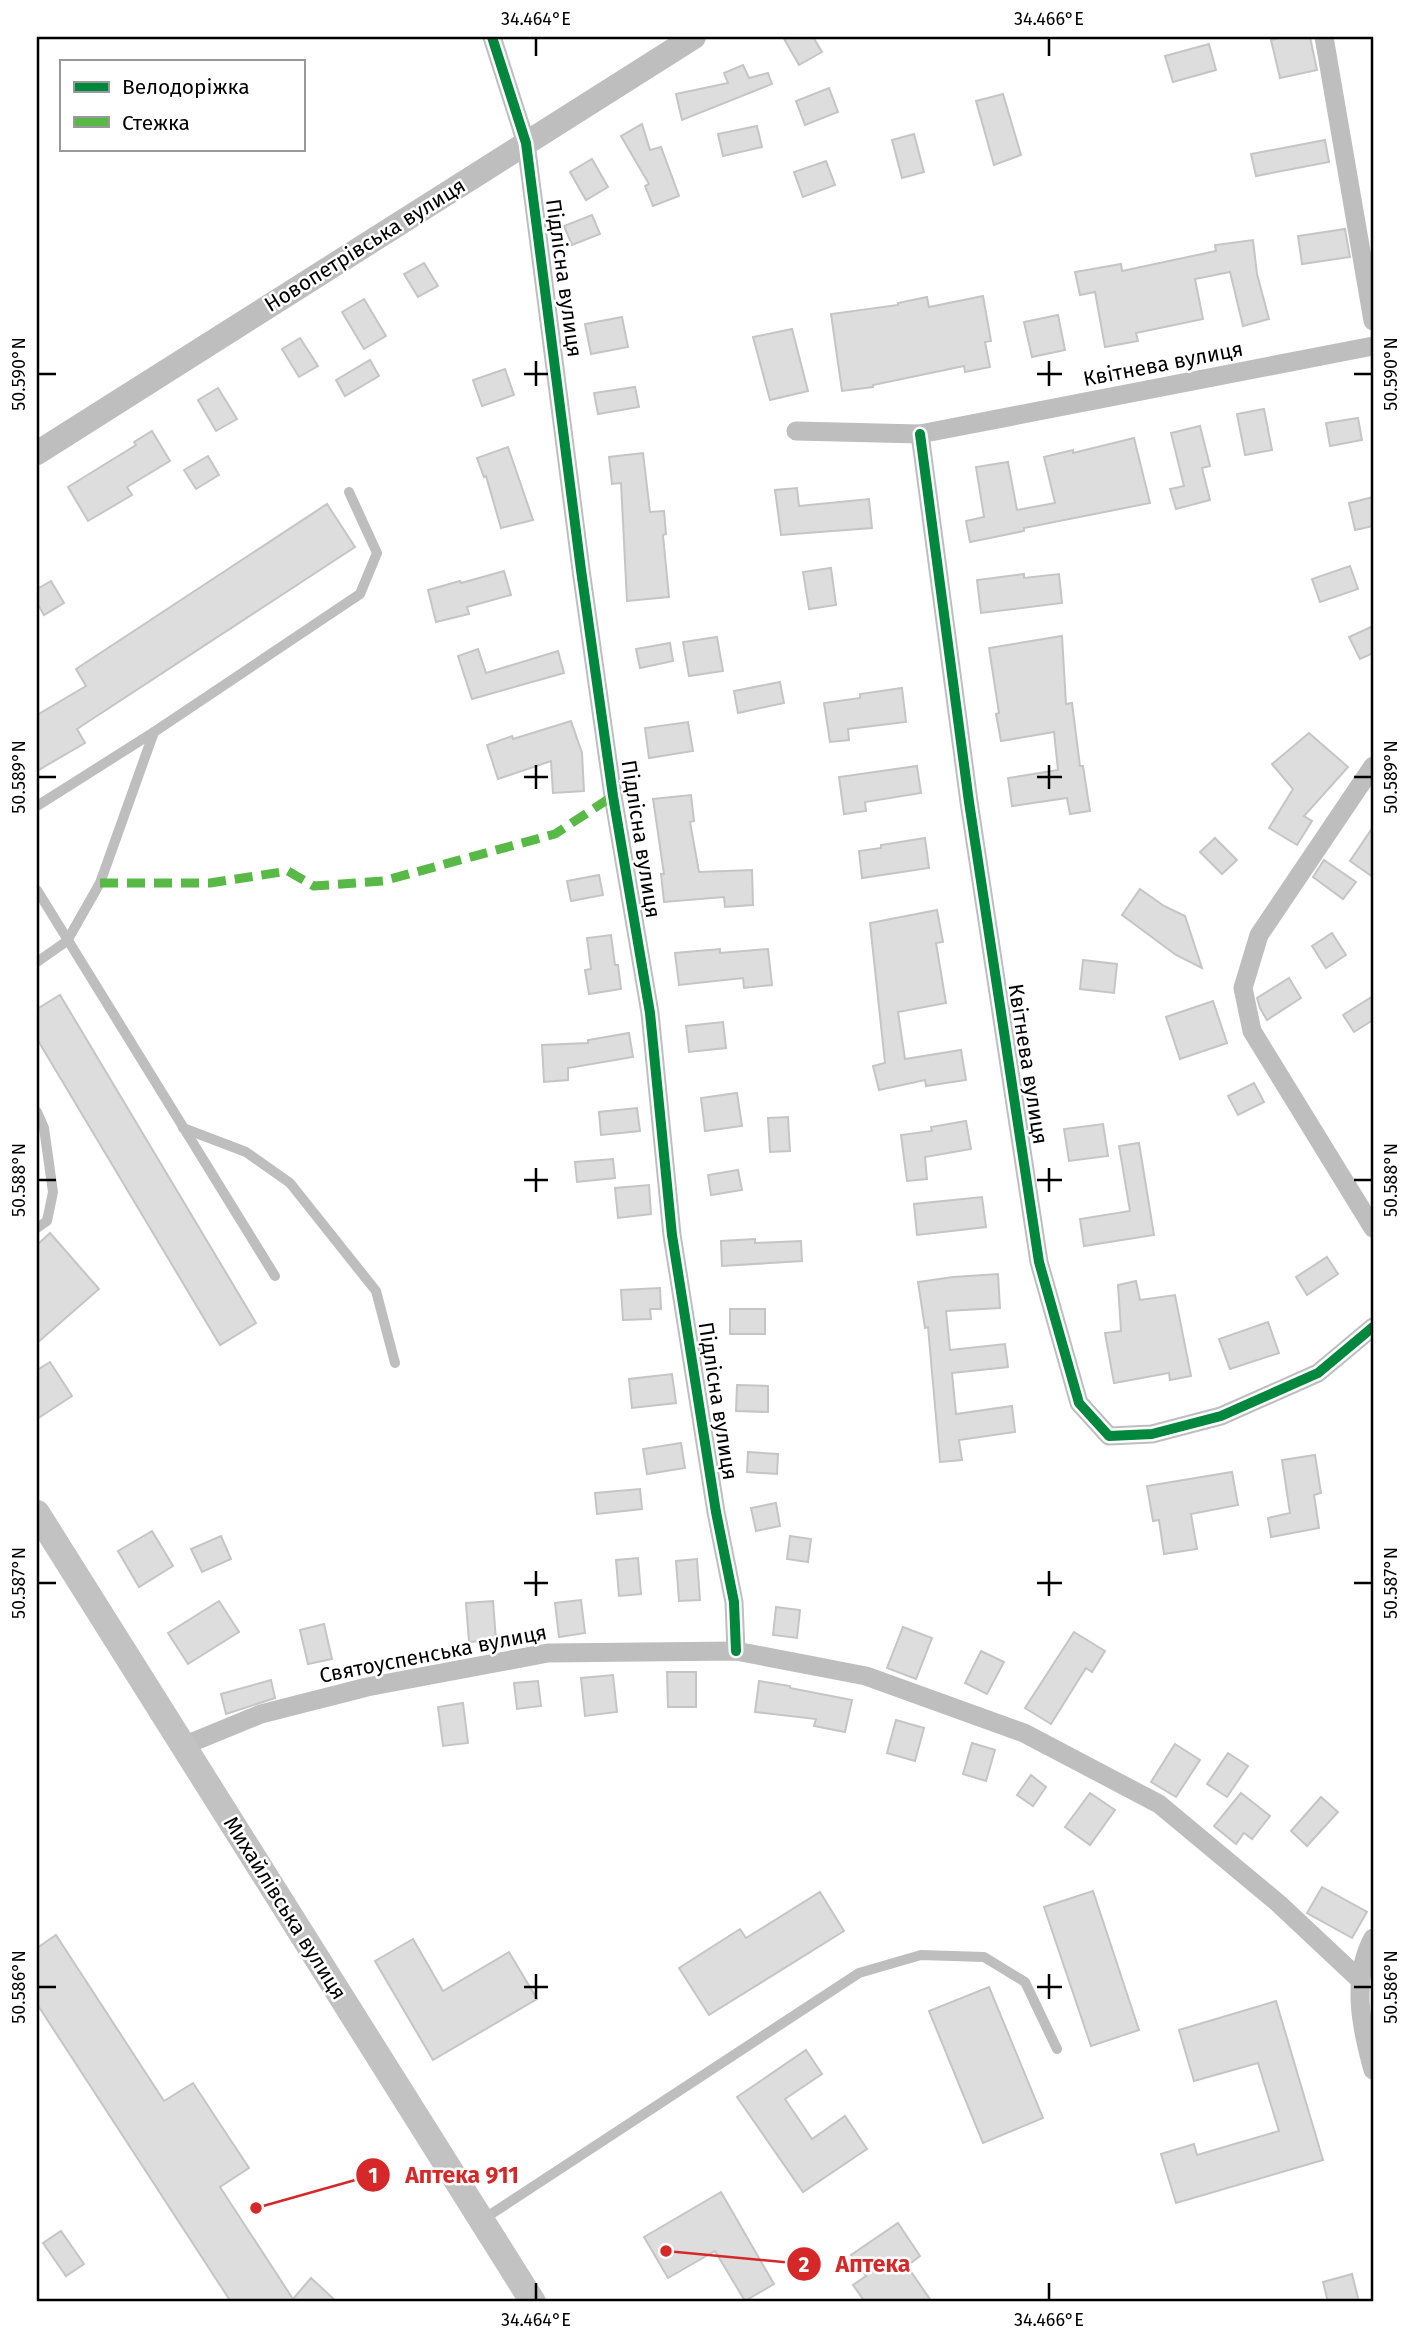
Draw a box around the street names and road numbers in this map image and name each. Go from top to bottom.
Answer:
street label: Новопетрівська вулиця [260,172,470,318]
street label: Підлісна вулиця [540,197,588,359]
street label: Квітнева вулиця [1081,336,1245,392]
street label: Підлісна вулиця [616,758,666,920]
street label: Квітнева вулиця [1002,982,1054,1146]
street label: Підлісна вулиця [693,1320,743,1482]
street label: Святоуспенська вулиця [317,1619,549,1689]
street label: Михайлівська вулиця [218,1812,352,2004]

